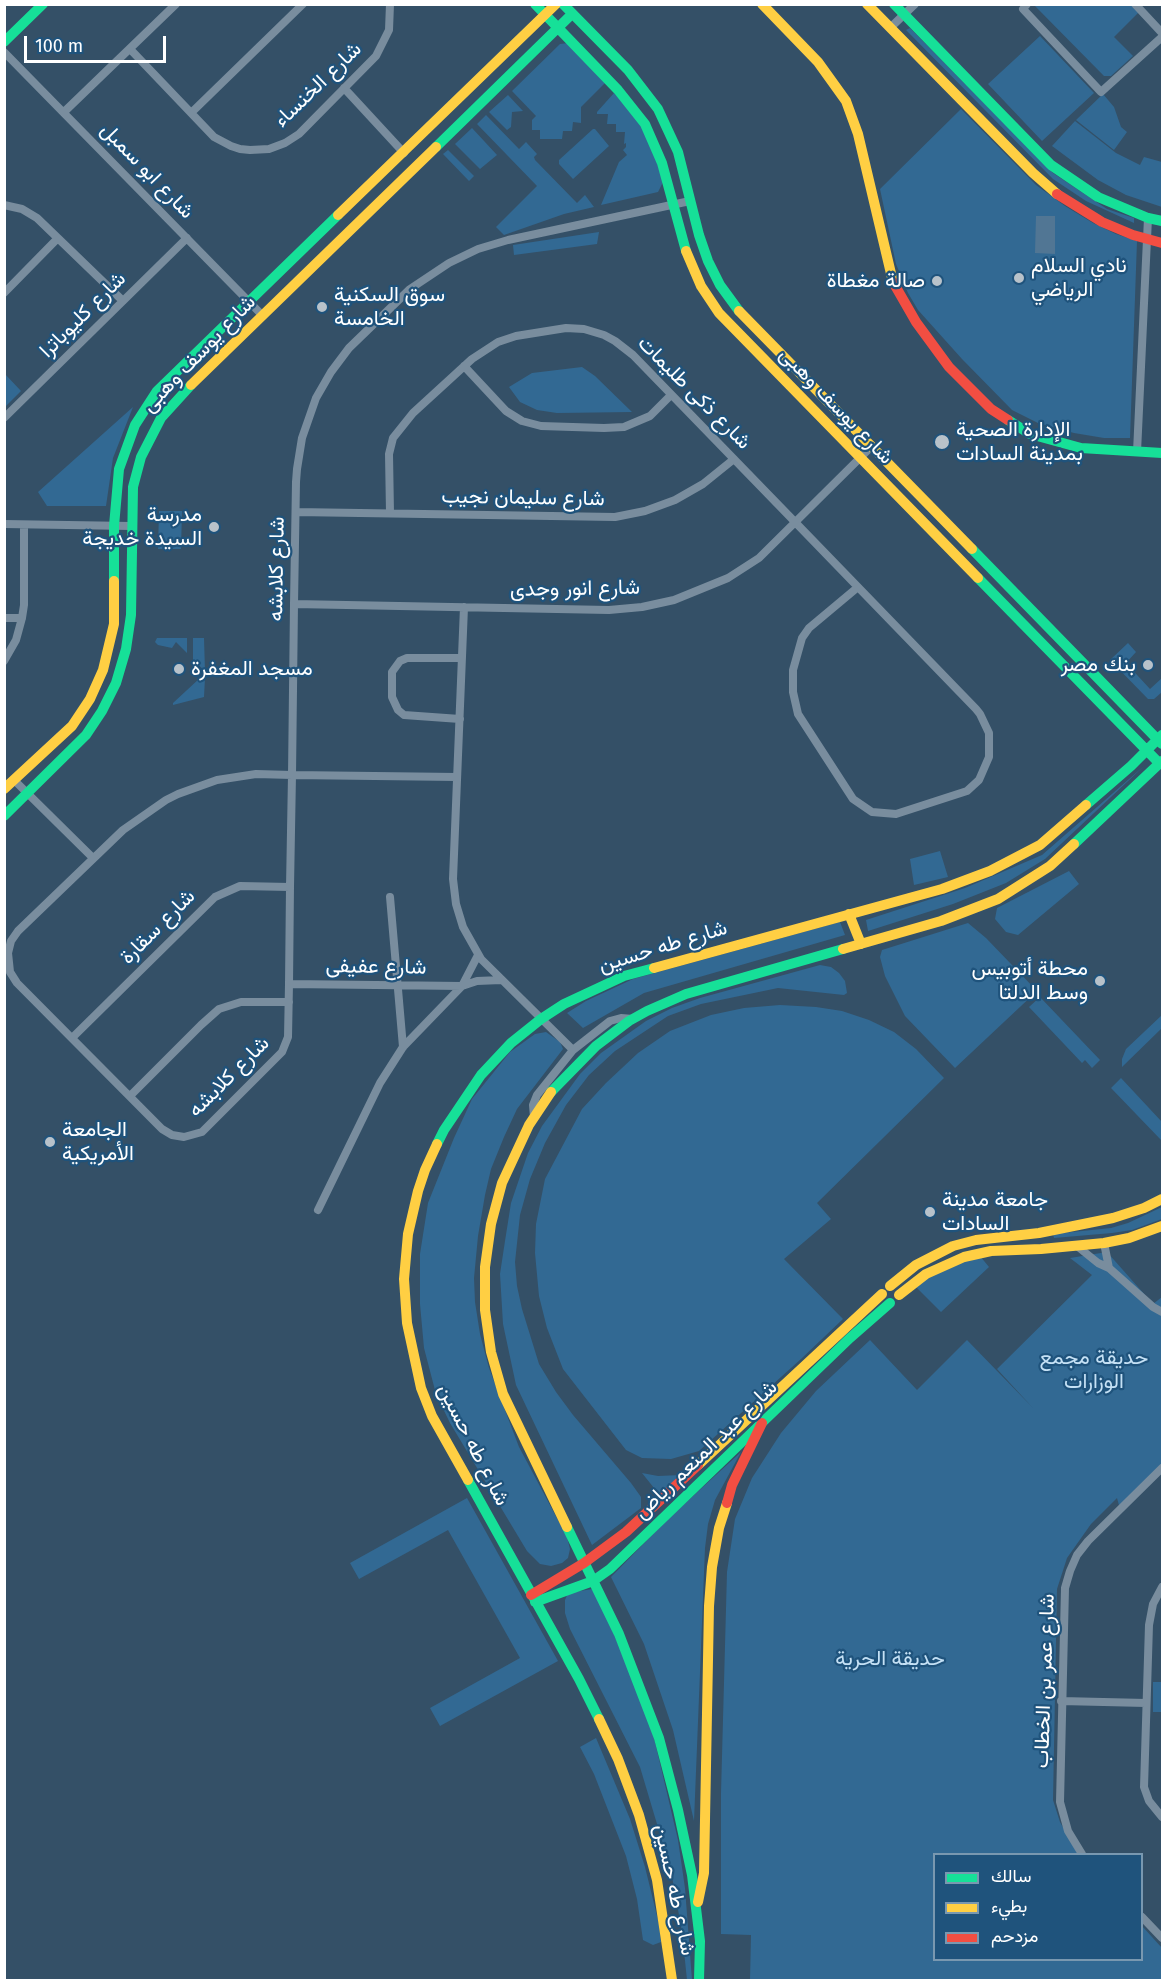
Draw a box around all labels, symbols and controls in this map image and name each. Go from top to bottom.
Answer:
scale bar [27,24,170,62]
text: 100 m [35,35,83,57]
street label: شارع الخنساء [269,37,367,133]
street label: شارع ابو سمبل [95,118,199,224]
place label: نادي السلام الرياضي [1031,253,1127,303]
street label: شارع كليوباترا [35,267,131,363]
place label: صالة مغطاة [827,268,925,294]
marker: نادي السلام الرياضي [1012,271,1026,285]
marker: صالة مغطاة [930,274,944,288]
place label: سوق السكنية الخامسة [334,282,445,332]
street label: شارع يوسف وهبى [137,290,261,418]
marker: سوق السكنية الخامسة [315,300,329,314]
street label: شارع ذكى طليمات [632,331,756,455]
street label: شارع يوسف وهبى [774,342,898,470]
place label: الإدارة الصحية بمدينة السادات [956,417,1083,467]
marker: الإدارة الصحية بمدينة السادات [933,433,951,451]
street label: شارع سليمان نجيب [441,484,605,512]
place label: مدرسة السيدة خديجة [82,502,202,552]
street label: شارع كلابشه [263,516,291,622]
marker: مدرسة السيدة خديجة [207,520,221,534]
street label: شارع انور وجدى [510,575,640,603]
place label: بنك مصر [1061,652,1136,678]
place label: مسجد المغفرة [191,656,313,682]
marker: بنك مصر [1141,658,1155,672]
marker: مسجد المغفرة [172,662,186,676]
street label: شارع سقارة [115,884,201,970]
street label: شارع طه حسين [596,915,730,979]
street label: شارع عفيفى [325,954,427,980]
place label: محطة أتوبيس وسط الدلتا [971,956,1088,1006]
marker: محطة أتوبيس وسط الدلتا [1093,974,1107,988]
street label: شارع كلابشه [183,1031,275,1123]
place label: الجامعة الأمريكية [62,1117,134,1167]
marker: الجامعة الأمريكية [43,1135,57,1149]
place label: جامعة مدينة السادات [942,1187,1048,1237]
marker: جامعة مدينة السادات [923,1205,937,1219]
park label: حديقة مجمع الوزارات [1040,1345,1148,1395]
street label: شارع عبد المنعم رياض [629,1375,783,1525]
street label: شارع طه حسين [432,1380,514,1510]
street label: شارع عمر بن الخطاب [1029,1593,1061,1769]
park label: حديقة الحرية [835,1646,945,1672]
street label: شارع طه حسين [648,1822,700,1958]
legend [933,1853,1143,1961]
text: سالك [991,1865,1031,1887]
text: بطيء [991,1895,1027,1917]
text: مزدحم [991,1925,1038,1947]

